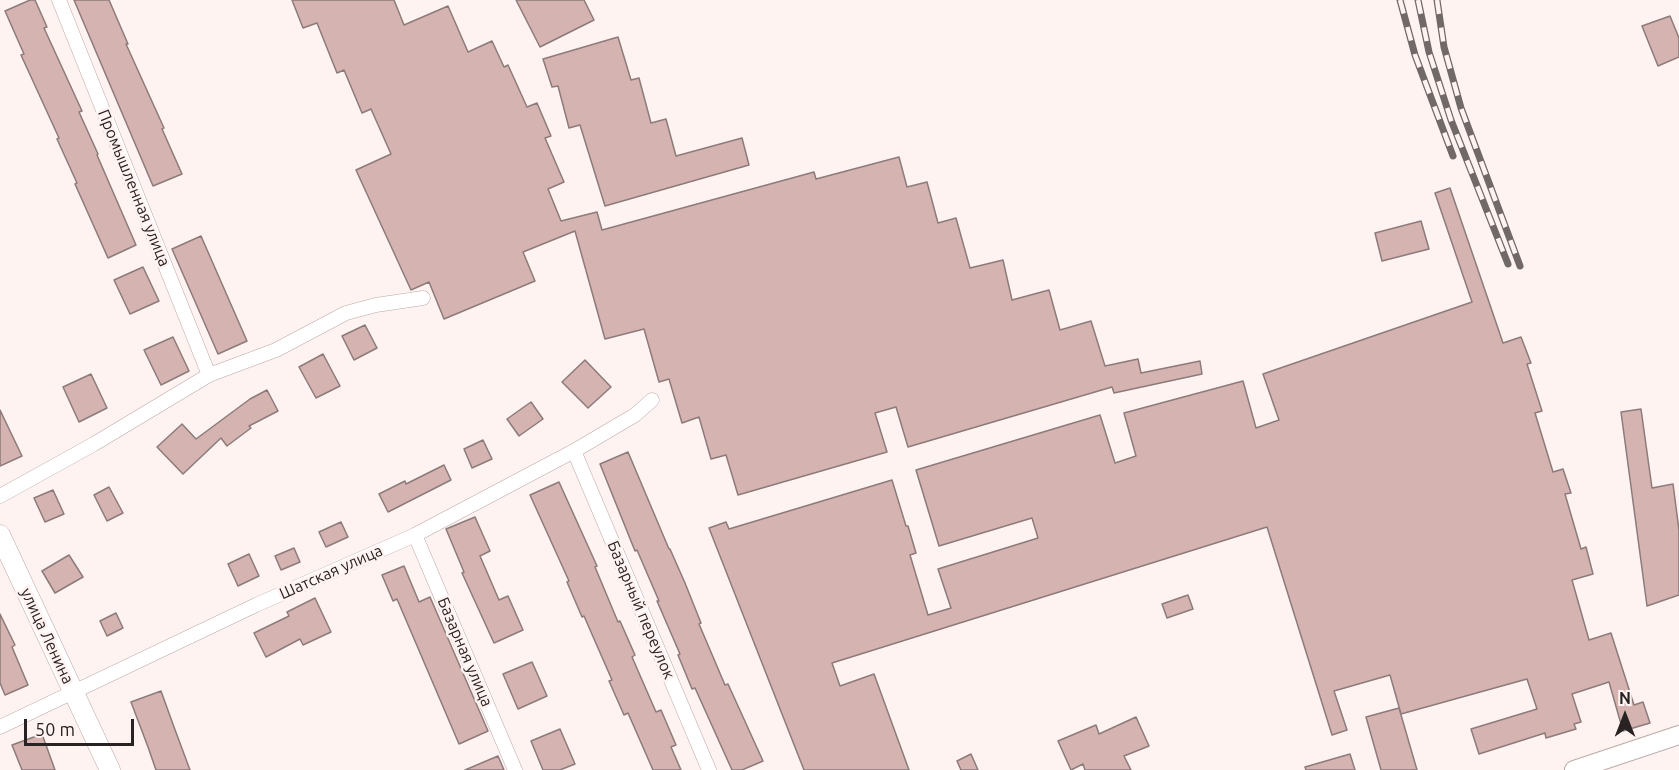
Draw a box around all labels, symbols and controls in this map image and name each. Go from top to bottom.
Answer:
street label: Промышленная улица [94,107,174,269]
street label: Базарный переулок [603,538,679,682]
street label: Шатская улица [276,541,386,603]
street label: улица Ленина [16,585,78,687]
street label: Базарная улица [433,594,497,710]
north arrow [1595,686,1655,746]
text: N [1619,689,1631,707]
scale bar [27,707,136,745]
text: 50 m [35,719,75,739]

